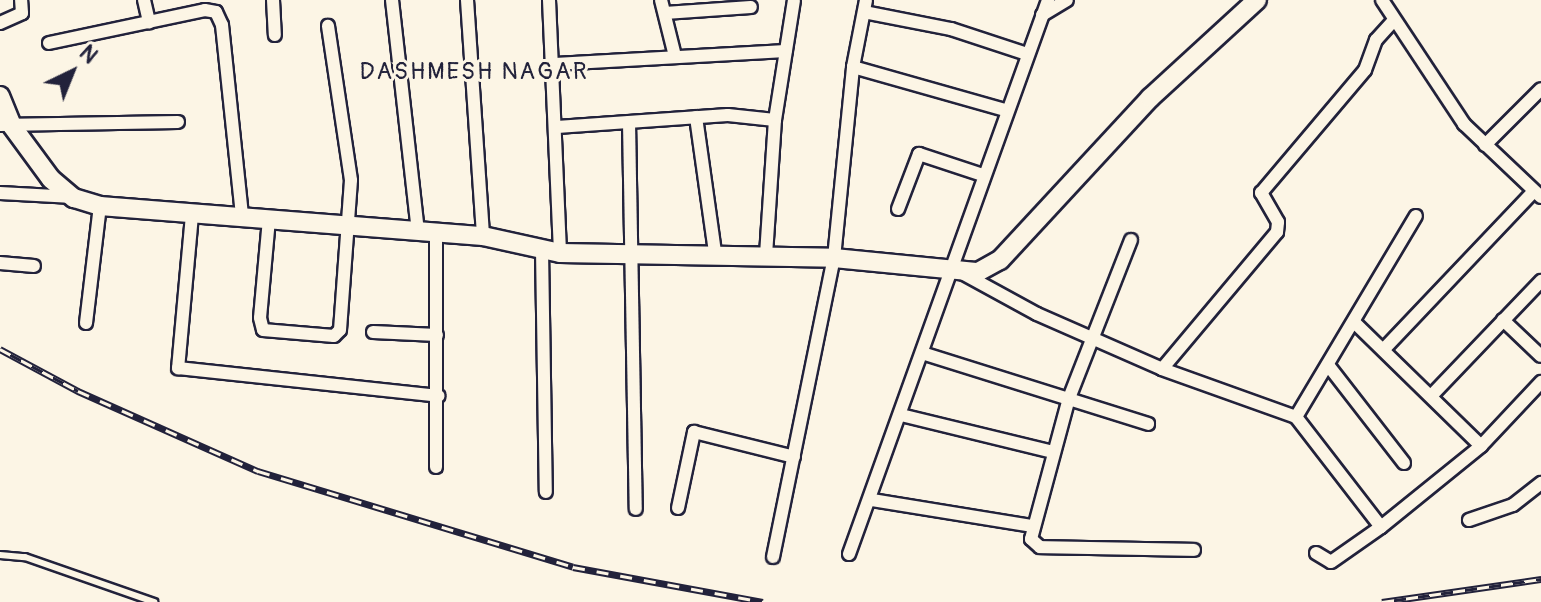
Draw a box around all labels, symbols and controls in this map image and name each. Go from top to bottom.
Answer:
north arrow [32,32,112,112]
text: N [73,39,103,70]
district label: DASHMESH NAGAR [359,58,589,86]

